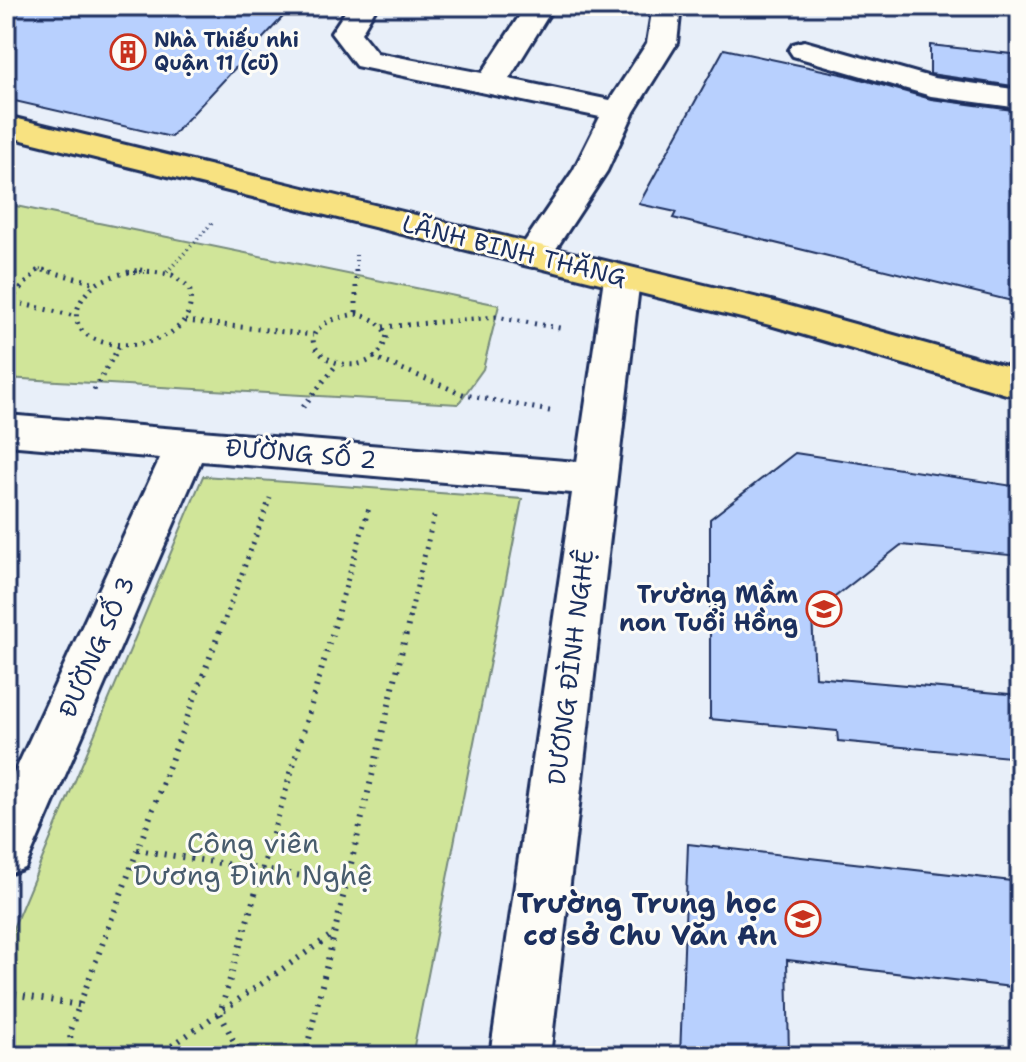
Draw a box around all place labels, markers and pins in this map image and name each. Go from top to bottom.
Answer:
place label: Nhà Thiếu nhi Quận 11 (cũ) [154,27,299,76]
building icon: Nhà Thiếu nhi Quận 11 (cũ) [109,33,147,71]
place label: Trường Mầm non Tuổi Hồng [619,579,798,639]
school or university icon: Trường Mầm non Tuổi Hồng [805,590,843,628]
place label: Trường Trung học cơ sở Chu Văn An [517,884,777,954]
school or university icon: Trường Trung học cơ sở Chu Văn An [784,900,822,938]

